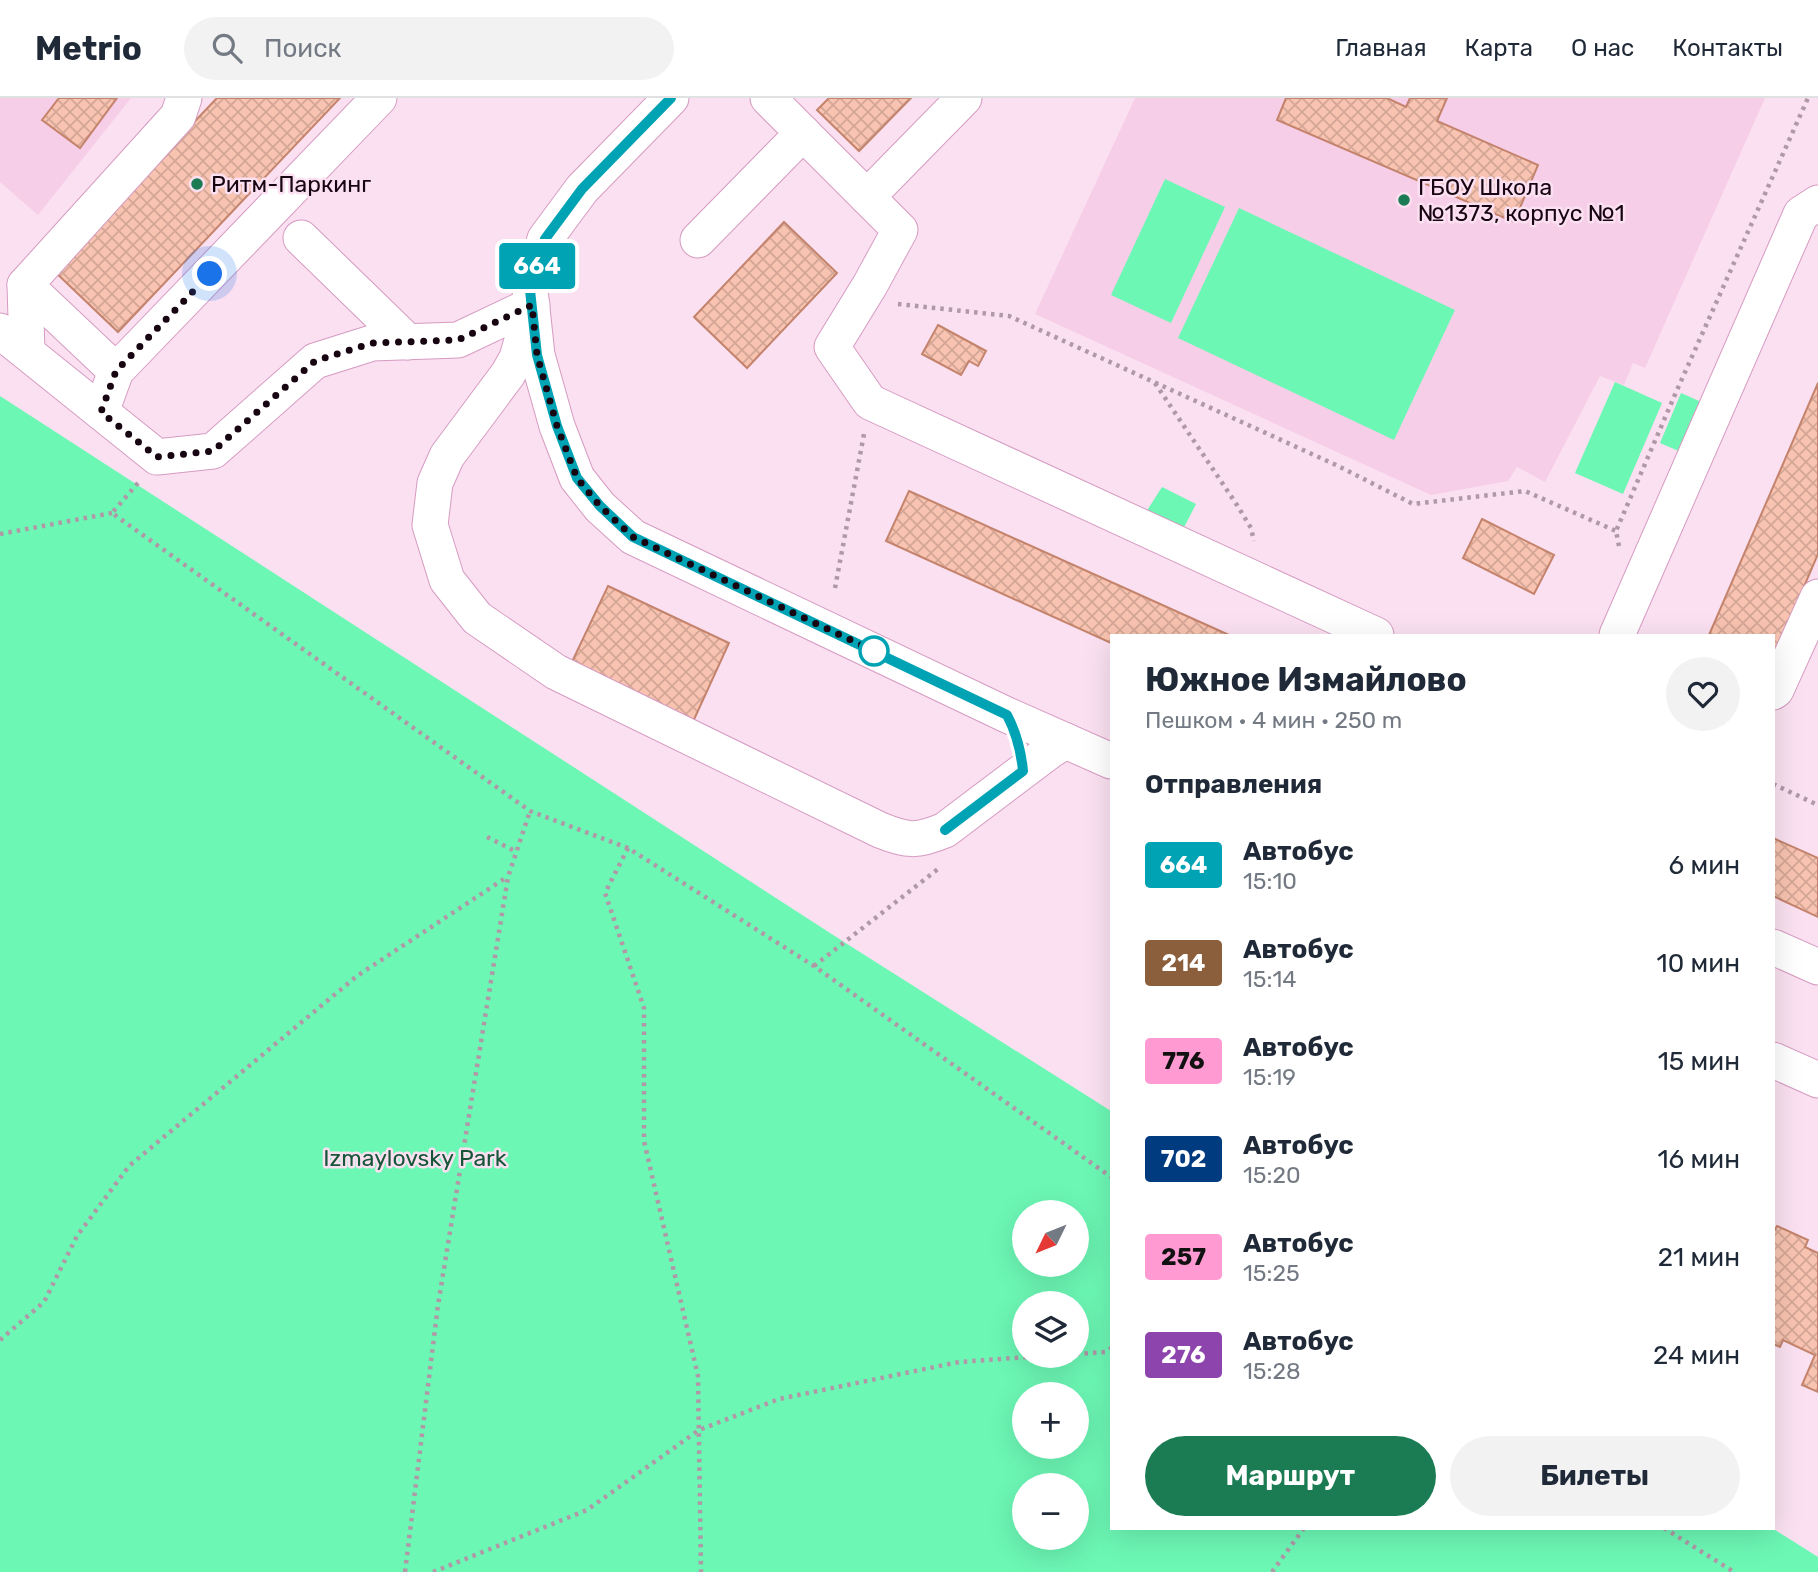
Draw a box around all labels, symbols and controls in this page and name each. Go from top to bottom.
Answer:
search box [184,17,674,80]
text: Metrio [35,29,142,68]
icon: search [208,29,246,67]
text: Поиск [264,33,342,64]
text: Главная [1335,34,1427,62]
text: Карта [1465,34,1533,62]
text: О нас [1571,34,1634,62]
text: Контакты [1672,34,1783,62]
place label: Ритм-Паркинг [211,170,371,198]
place label: ГБОУ Школа №1373, корпус №1 [1418,173,1625,227]
marker: Ритм-Паркинг [189,176,205,192]
marker: ГБОУ Школа №1373, корпус №1 [1396,192,1412,208]
line badge: 664 [497,243,577,289]
text: 664 [513,252,561,280]
your location [192,256,227,291]
unlabelled marker [859,636,889,666]
button: heart [1666,657,1740,731]
text: Южное Измайлово [1145,660,1467,699]
text: Пешком · 4 мин · 250 m [1145,706,1402,734]
text: Отправления [1145,769,1322,800]
text: Автобус [1243,836,1354,867]
text: 6 мин [1669,850,1740,881]
text: 664 [1160,851,1207,879]
text: 15:10 [1243,867,1297,895]
text: Автобус [1243,934,1354,965]
text: 10 мин [1657,948,1740,979]
text: 214 [1162,949,1205,977]
text: 15:14 [1243,965,1297,993]
text: Автобус [1243,1032,1354,1063]
text: 15 мин [1658,1046,1740,1077]
text: 776 [1162,1047,1205,1075]
text: 15:19 [1243,1063,1296,1091]
text: Автобус [1243,1130,1354,1161]
park label: Izmaylovsky Park [323,1144,507,1172]
text: 16 мин [1657,1144,1740,1175]
text: 702 [1161,1145,1206,1173]
text: 15:20 [1243,1161,1301,1189]
north arrow [1012,1200,1088,1278]
map controls [1012,1200,1089,1550]
text: Автобус [1243,1228,1354,1259]
text: 21 мин [1658,1242,1740,1273]
text: 257 [1161,1243,1206,1271]
text: 15:25 [1243,1259,1300,1287]
button: layers [1012,1291,1089,1368]
text: Автобус [1243,1326,1354,1357]
text: 24 мин [1653,1340,1740,1371]
text: 276 [1161,1341,1206,1369]
text: 15:28 [1243,1357,1301,1385]
button: + [1012,1382,1089,1459]
button: Маршрут [1145,1436,1436,1516]
button: Билеты [1450,1436,1740,1516]
button: − [1012,1473,1089,1550]

